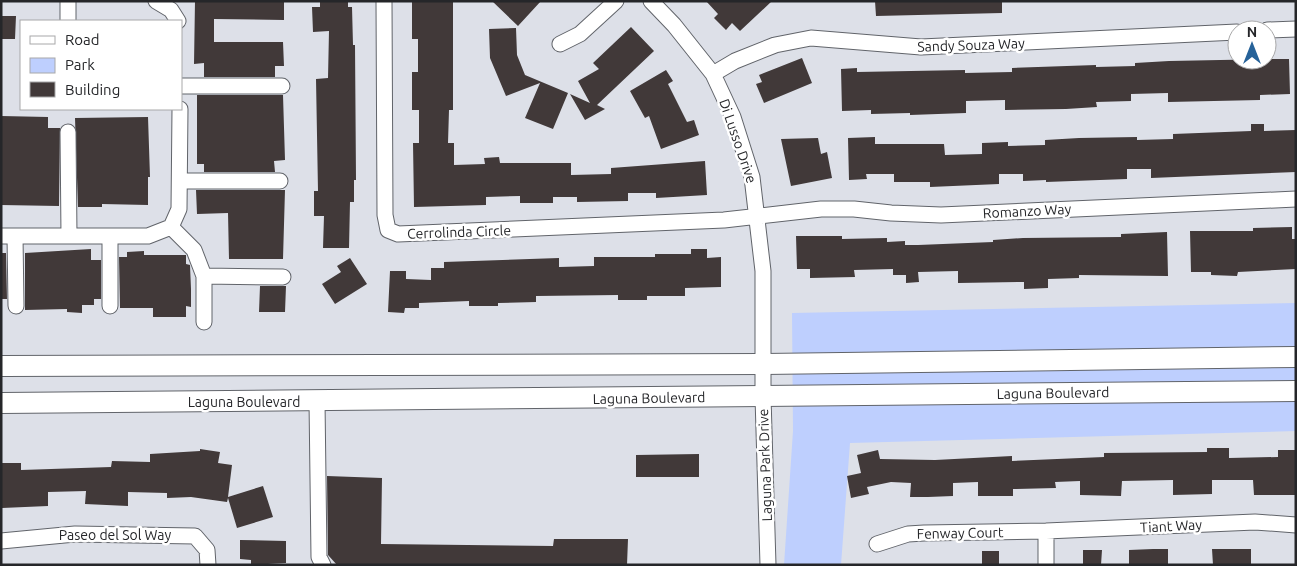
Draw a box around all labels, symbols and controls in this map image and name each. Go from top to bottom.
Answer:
legend [20,20,182,110]
north arrow [1227,20,1277,70]
text: N [1247,24,1257,40]
text: Road [65,31,100,48]
street label: Sandy Souza Way [917,35,1025,55]
text: Park [65,56,95,73]
text: Building [65,81,120,98]
street label: Di Lusso Drive [716,97,760,185]
street label: Romanzo Way [982,201,1072,221]
street label: Cerrolinda Circle [407,222,511,242]
street label: Laguna Boulevard [996,384,1110,402]
street label: Laguna Boulevard [592,389,706,407]
street label: Laguna Boulevard [188,394,300,410]
street label: Laguna Park Drive [755,408,775,522]
street label: Tiant Way [1140,516,1203,536]
street label: Fenway Court [917,524,1004,542]
street label: Paseo del Sol Way [59,527,171,543]

